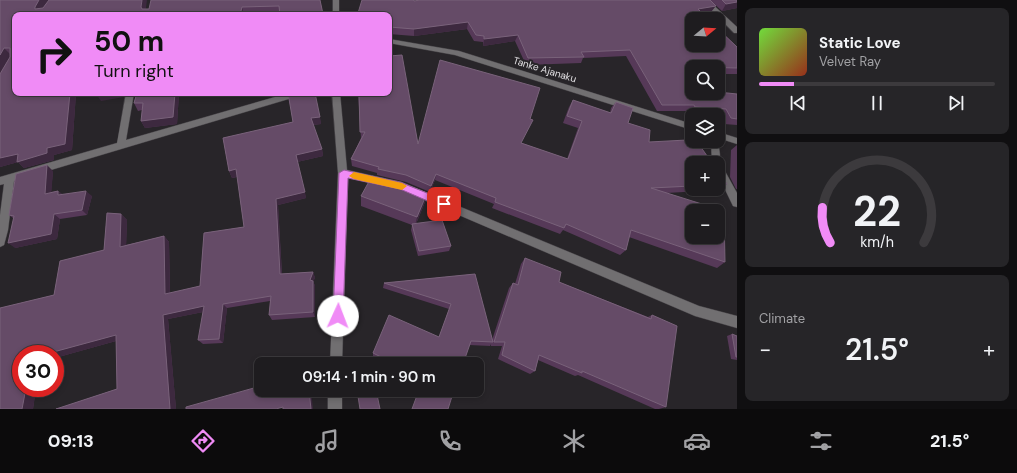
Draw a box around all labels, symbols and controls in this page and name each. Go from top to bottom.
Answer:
north arrow [685,12,725,52]
map controls [685,12,725,244]
text: 50 m [94,23,164,60]
icon: right [28,28,80,80]
text: Static Love [819,33,900,53]
text: Velvet Ray [819,53,881,70]
street label: Tanke Ajanaku [512,54,578,85]
text: Turn right [94,59,174,83]
button: search [685,60,725,100]
icon: previous [787,92,809,114]
icon: pause [866,92,888,114]
icon: next [945,92,967,114]
button: layers [685,108,725,148]
button: + [685,156,725,196]
text: 22 [853,184,901,238]
pin [427,187,461,221]
icon: arrive [433,193,455,215]
button: − [685,204,725,244]
text: km/h [860,232,894,250]
position arrow [317,295,359,337]
text: Climate [759,310,805,327]
text: 21.5° [845,330,909,369]
text: − [759,335,771,364]
text: + [983,335,995,364]
speed limit sign: 30 [12,345,64,397]
text: 09:14 · 1 min · 90 m [302,367,436,387]
icon: directions [189,427,217,455]
icon: music [313,427,341,455]
icon: phone [436,427,464,455]
icon: climate [560,427,588,455]
icon: car [683,427,711,455]
icon: filters [807,427,835,455]
text: 09:13 [48,429,94,453]
text: 21.5° [930,429,969,453]

